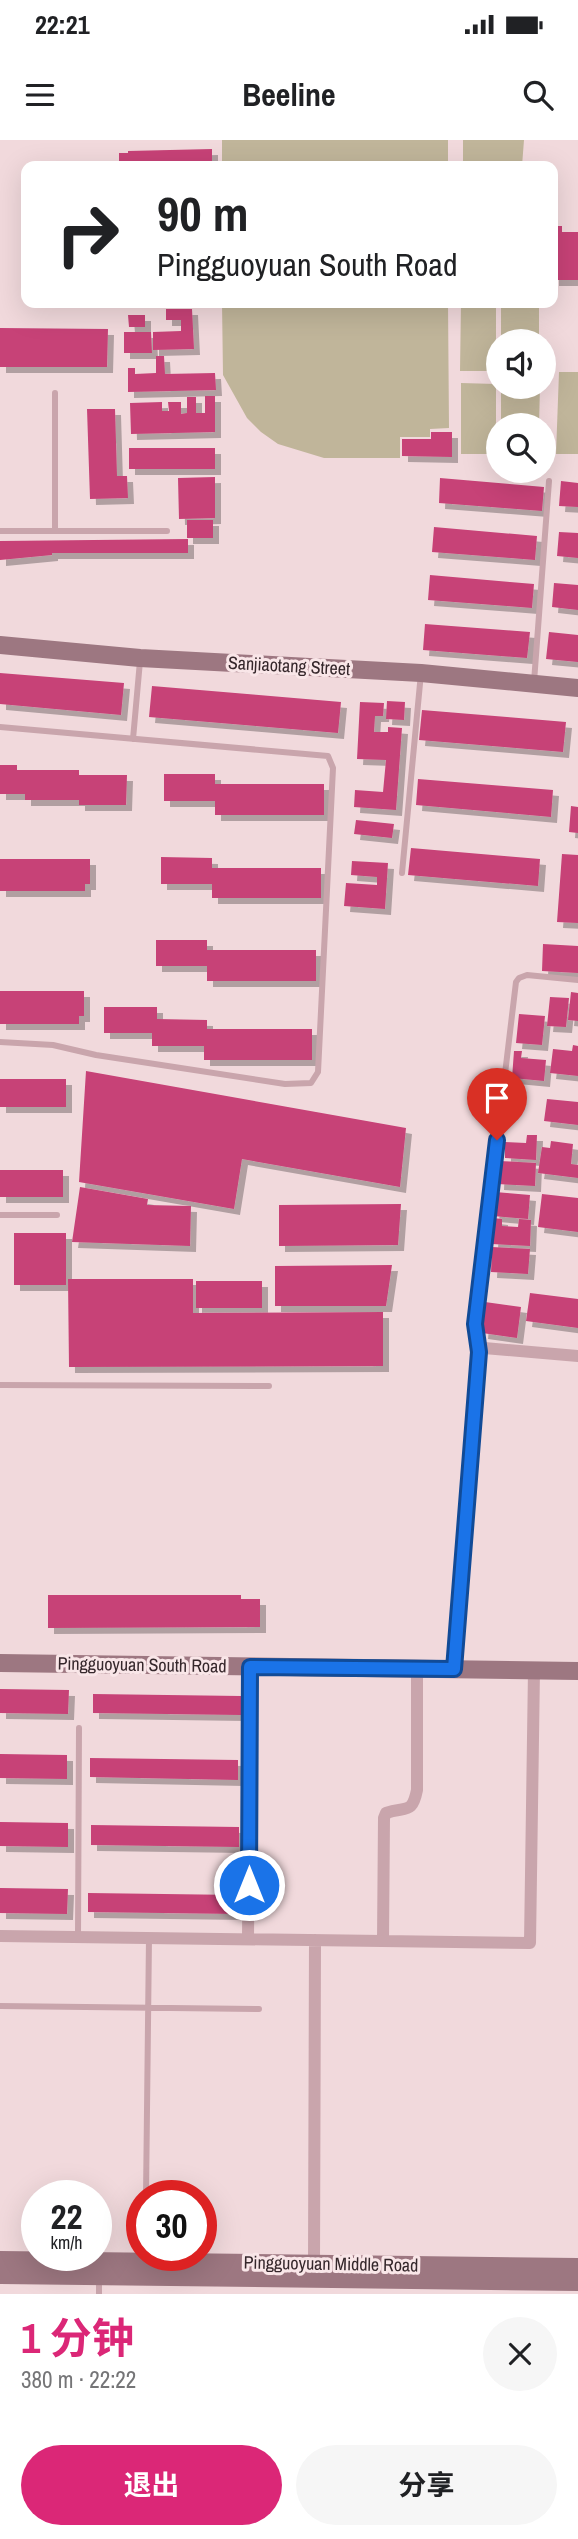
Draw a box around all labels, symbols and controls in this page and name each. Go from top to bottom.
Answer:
text: 22:21 [35,7,90,42]
text: Beeline [242,73,336,116]
icon: menu [21,76,59,114]
icon: search [519,76,557,114]
text: 90 m [157,180,249,246]
icon: right [42,189,133,280]
text: Pingguoyuan South Road [157,243,458,286]
map controls [486,329,556,483]
button: sound [486,329,556,399]
button: search [486,413,556,483]
street label: Sanjiaotang Street [227,650,351,681]
pin [467,1068,527,1140]
icon: arrive [478,1079,516,1117]
street label: Pingguoyuan South Road [57,1651,227,1678]
position arrow [212,1848,286,1922]
speed limit sign: 30 [126,2180,217,2271]
text: 22 [51,2193,82,2240]
text: km/h [51,2230,83,2255]
street label: Pingguoyuan Middle Road [243,2249,419,2278]
text: 1 分钟 [21,2310,134,2366]
button: close [483,2317,557,2391]
text: 380 m · 22:22 [21,2364,136,2395]
button: 退出 [21,2445,282,2525]
button: 分享 [296,2445,557,2525]

